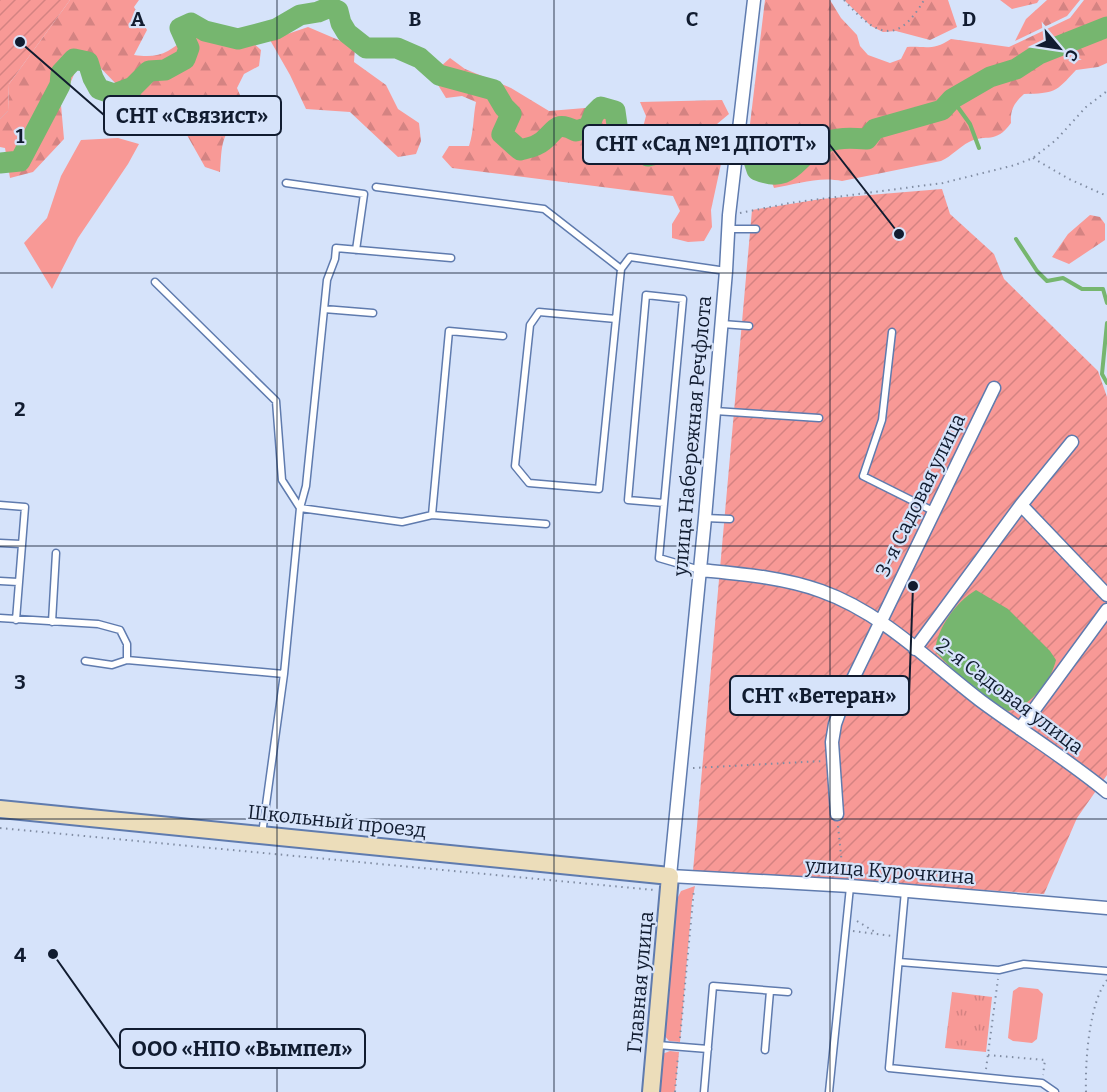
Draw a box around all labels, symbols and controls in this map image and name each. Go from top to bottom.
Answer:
text: A [131,7,146,31]
text: B [409,7,422,31]
text: C [686,7,698,31]
text: D [962,7,976,31]
north arrow [1029,18,1089,78]
text: С [1061,46,1082,64]
callout: СНТ «Связист» [104,96,281,135]
text: СНТ «Связист» [116,103,268,129]
text: 1 [16,124,25,148]
callout: СНТ «Сад №1 ДПОТТ» [583,125,829,164]
text: СНТ «Сад №1 ДПОТТ» [595,131,817,157]
street label: улица Набережная Речфлота [668,295,716,578]
text: 2 [14,397,26,421]
street label: 3-я Садовая улица [870,409,970,581]
street label: 2-я Садовая улица [932,633,1088,759]
text: 3 [14,670,26,694]
callout: СНТ «Ветеран» [730,676,909,715]
text: СНТ «Ветеран» [742,683,896,709]
street label: Школьный проезд [246,800,428,842]
street label: улица Курочкина [803,853,976,889]
street label: Главная улица [622,910,658,1054]
text: 4 [14,943,26,967]
callout: ООО «НПО «Вымпел» [120,1029,365,1068]
text: ООО «НПО «Вымпел» [132,1036,352,1062]

